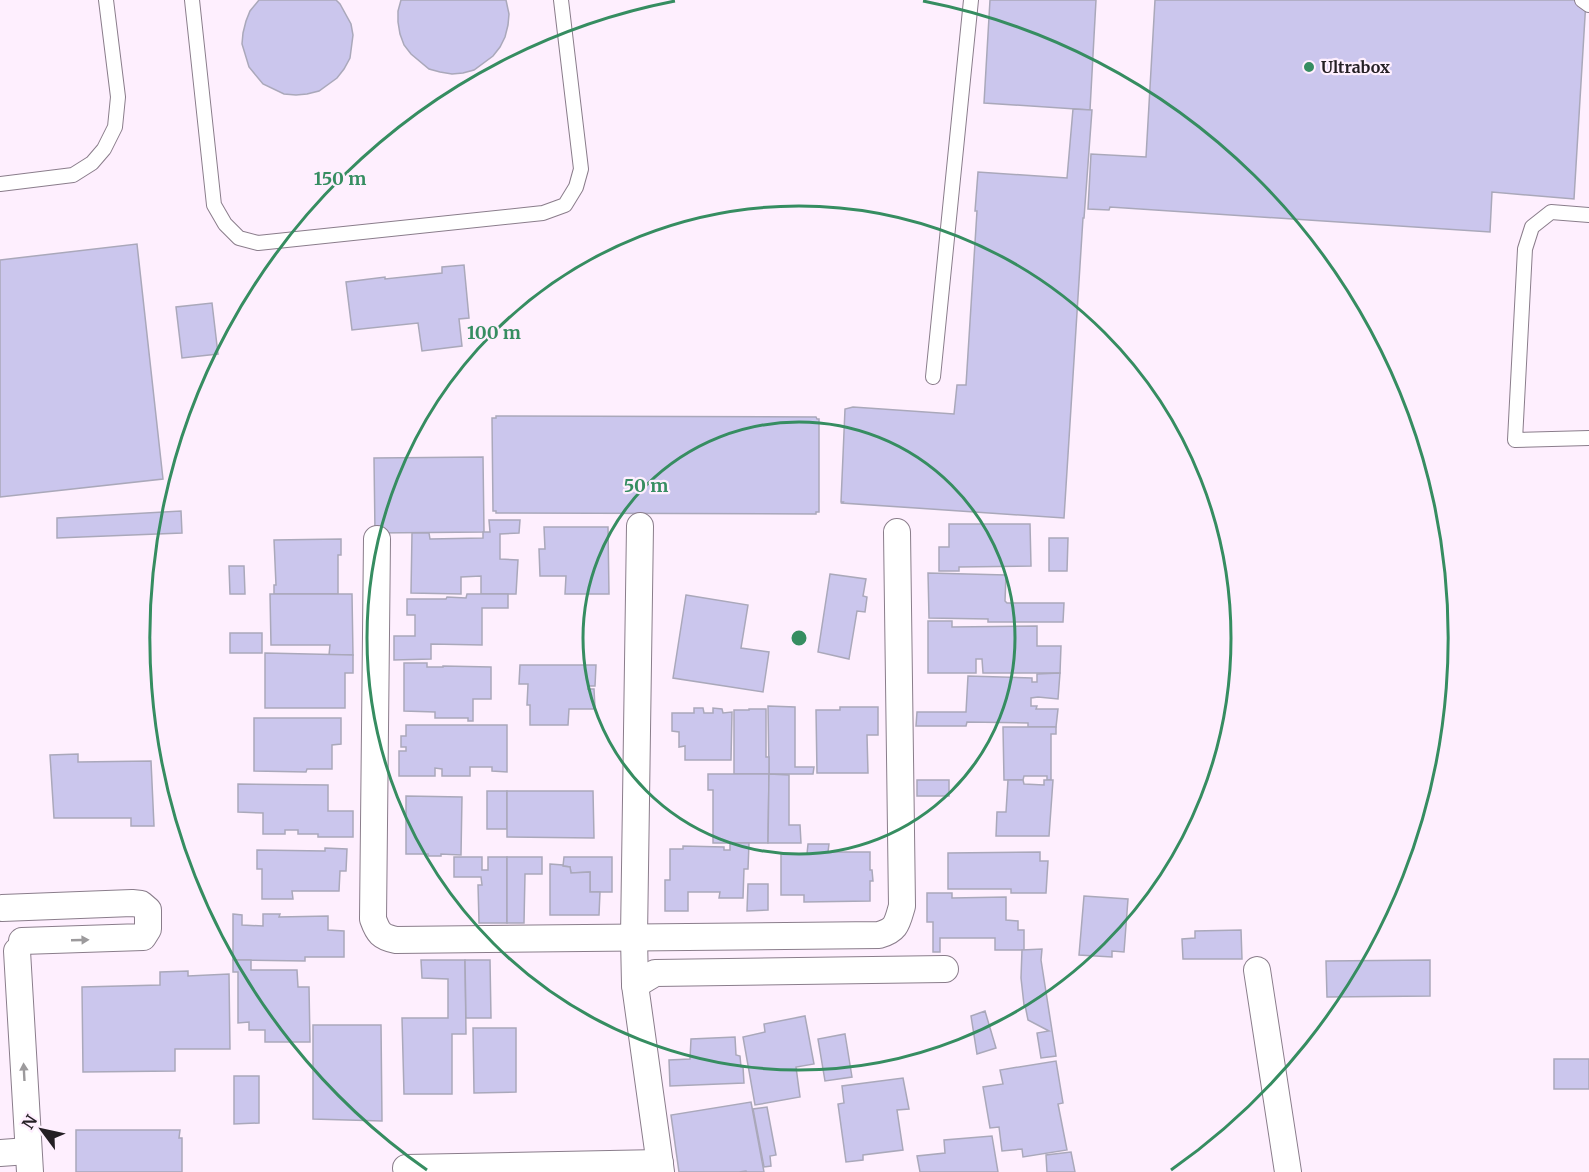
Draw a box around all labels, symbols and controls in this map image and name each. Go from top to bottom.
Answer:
place label: Ultrabox [1321,57,1390,77]
marker: Ultrabox [1302,60,1316,74]
text: 150 m [314,167,366,190]
text: 100 m [467,321,521,344]
text: 50 m [624,474,668,497]
centre of rings [789,628,809,648]
one-way arrow [71,935,90,944]
one-way arrow [19,1062,28,1081]
north arrow [12,1100,72,1160]
text: N [18,1111,41,1133]

